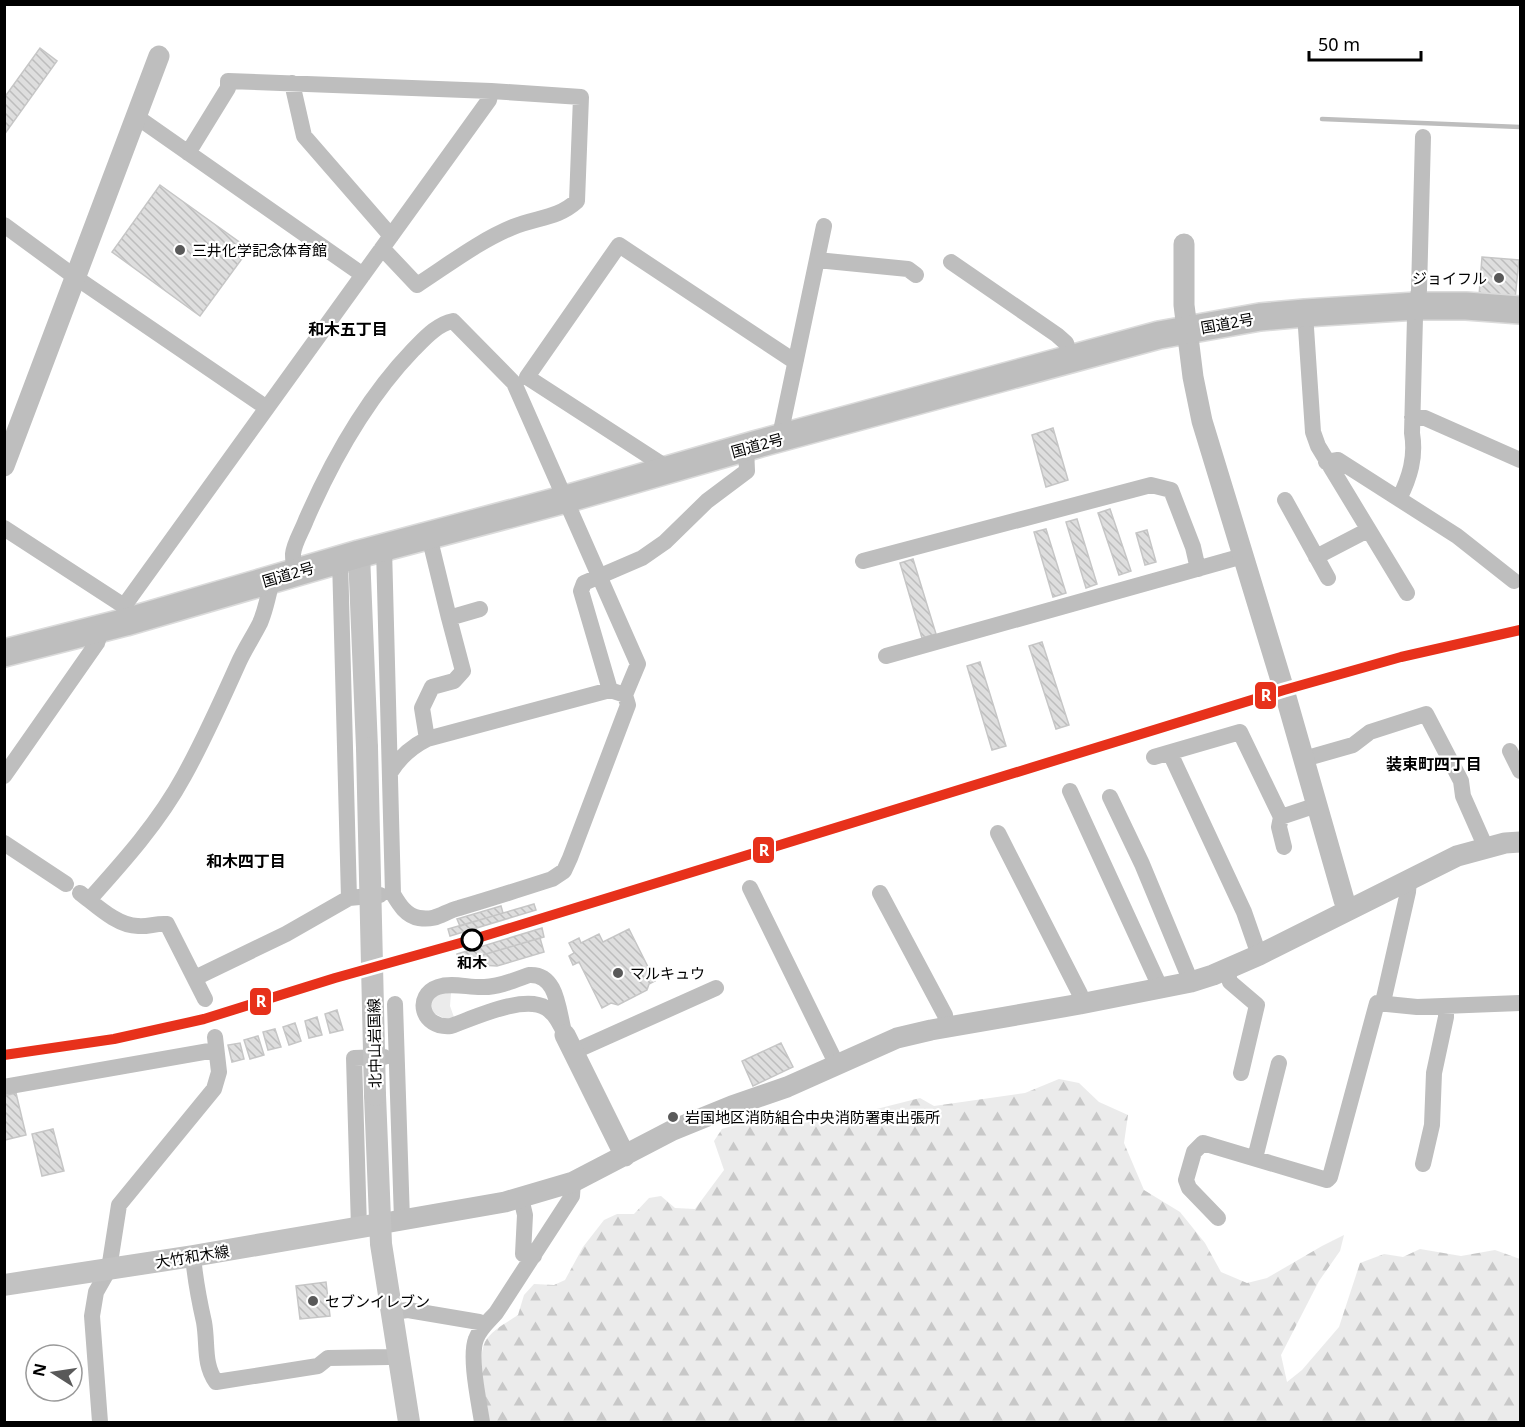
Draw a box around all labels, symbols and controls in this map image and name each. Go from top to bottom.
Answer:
scale bar [1309,24,1422,62]
text: 50 m [1318,32,1360,56]
place label: 三井化学記念体育館 [192,240,327,260]
marker: 三井化学記念体育館 [173,243,187,257]
place label: ジョイフル [1412,268,1487,288]
marker: ジョイフル [1492,271,1506,285]
street label: 国道2号 [1199,308,1255,338]
district label: 和木五丁目 [308,318,388,340]
street label: 国道2号 [729,428,785,462]
street label: 国道2号 [259,557,317,591]
line badge: R [1254,681,1277,710]
text: R [1261,684,1272,706]
district label: 装束町四丁目 [1386,753,1482,775]
line badge: R [752,836,775,864]
text: R [759,839,770,861]
district label: 和木四丁目 [206,850,286,872]
marker: 和木 [461,929,483,951]
place label: 和木 [457,952,487,972]
place label: マルキュウ [630,963,705,983]
marker: マルキュウ [611,966,625,980]
line badge: R [249,987,272,1016]
text: R [256,990,267,1012]
street label: 北中山岩国線 [363,998,385,1088]
place label: 岩国地区消防組合中央消防署東出張所 [685,1107,940,1127]
marker: 岩国地区消防組合中央消防署東出張所 [666,1110,680,1124]
street label: 大竹和木線 [153,1240,231,1272]
place label: セブンイレブン [325,1291,430,1311]
marker: セブンイレブン [306,1294,320,1308]
north arrow [24,1343,84,1403]
text: N [27,1361,51,1379]

